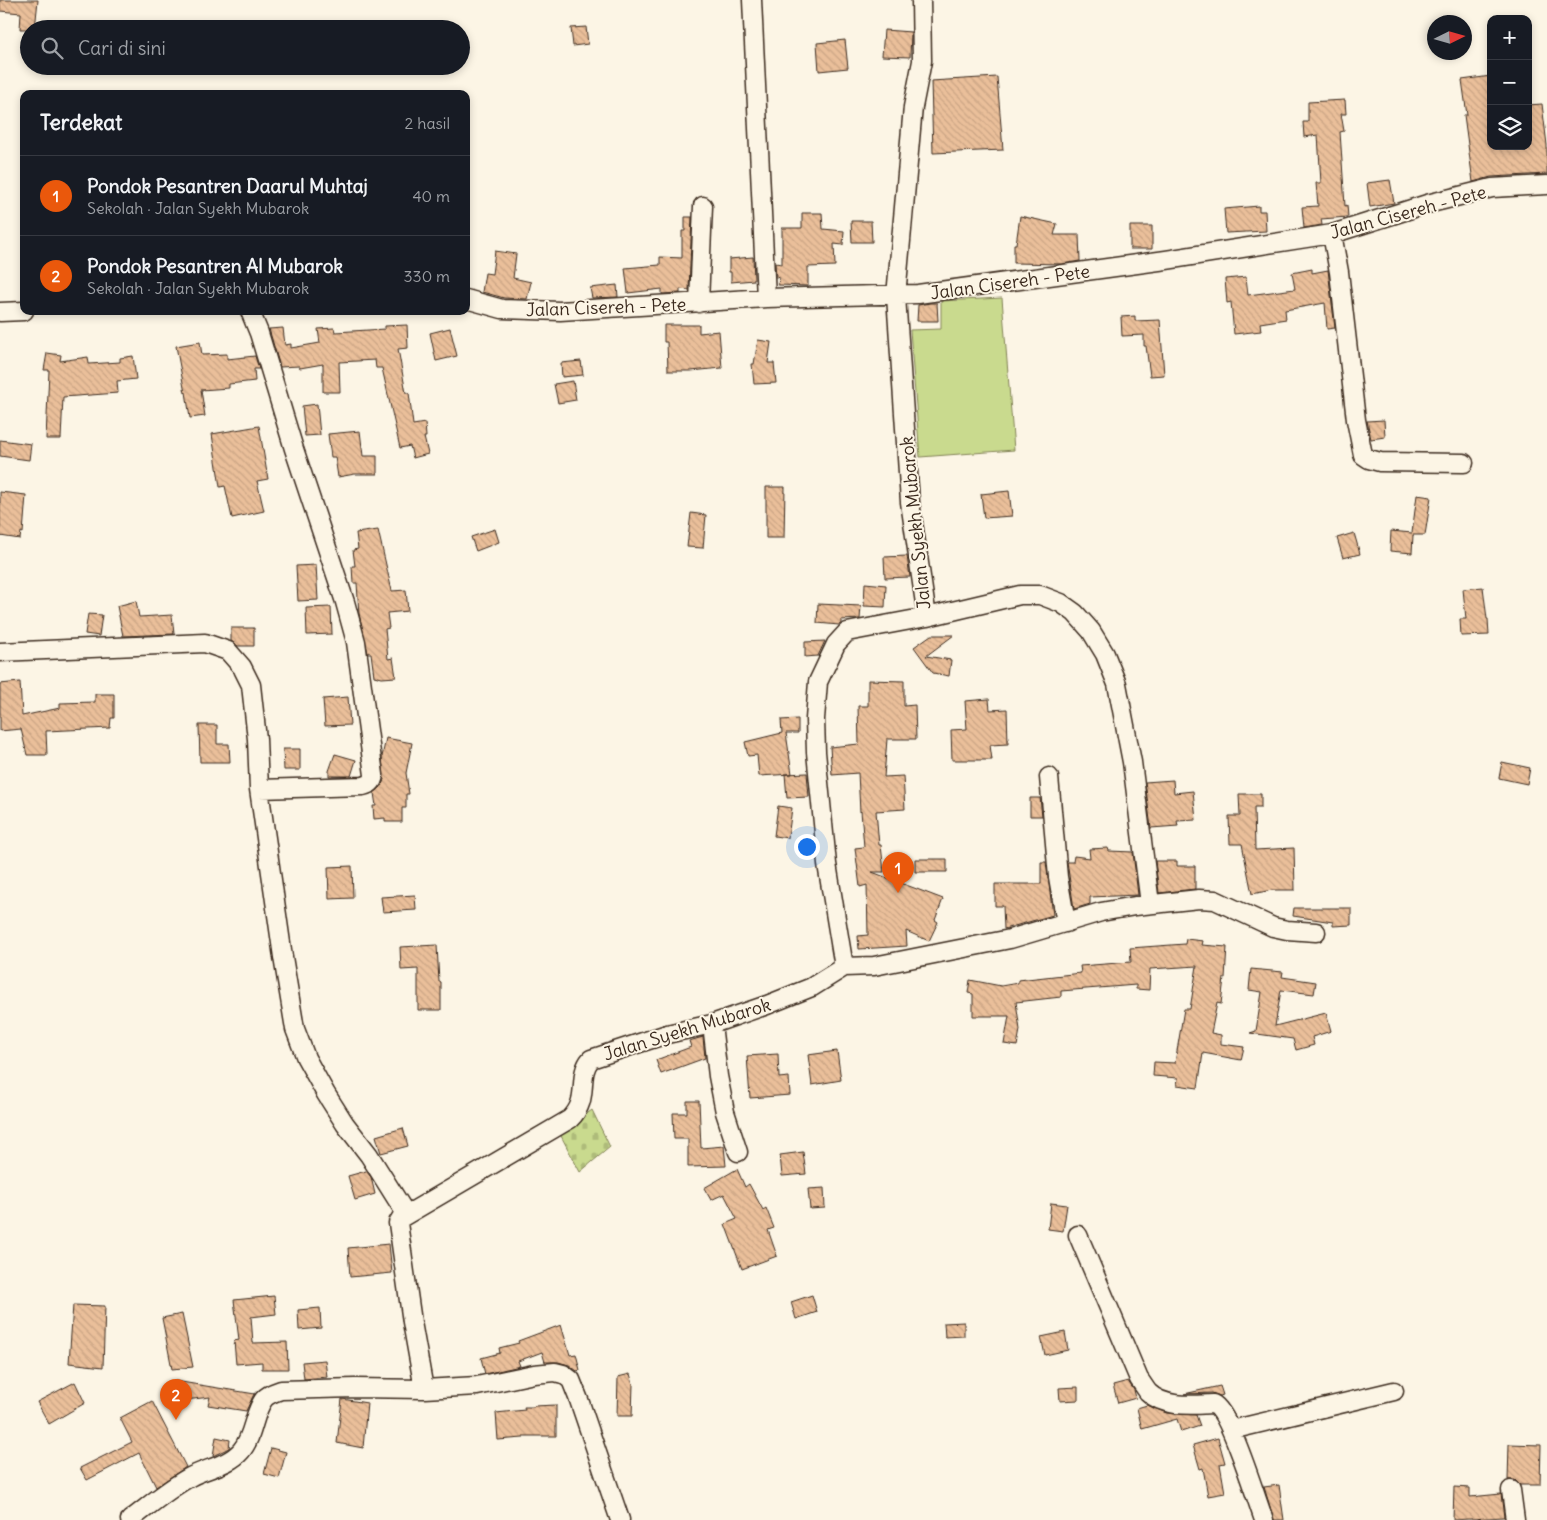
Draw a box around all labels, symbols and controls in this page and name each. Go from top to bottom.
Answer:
north arrow [1427,15,1472,60]
map controls [1487,15,1532,150]
button: + [1487,15,1532,60]
search box [20,20,470,75]
icon: search [38,34,66,62]
text: Cari di sini [78,36,166,60]
button: − [1487,60,1532,105]
button: layers [1487,105,1532,150]
text: Terdekat [40,109,122,136]
text: 2 hasil [405,113,450,133]
text: Pondok Pesantren Daarul Muhtaj [87,174,368,198]
street label: Jalan Cisereh - Pete [1327,180,1489,244]
text: 1 [53,186,59,206]
text: 40 m [412,186,450,206]
text: Sekolah · Jalan Syekh Mubarok [87,198,309,218]
text: Pondok Pesantren Al Mubarok [87,254,343,278]
street label: Jalan Cisereh - Pete [929,259,1091,305]
text: 2 [52,266,60,286]
text: 330 m [403,266,450,286]
text: Sekolah · Jalan Syekh Mubarok [87,278,309,298]
street label: Jalan Cisereh - Pete [525,293,687,321]
street label: Jalan Syekh Mubarok [894,435,936,611]
your location [794,834,820,860]
pin: 1 [882,852,914,893]
street label: Jalan Syekh Mubarok [600,993,774,1065]
pin: 2 [160,1379,192,1420]

